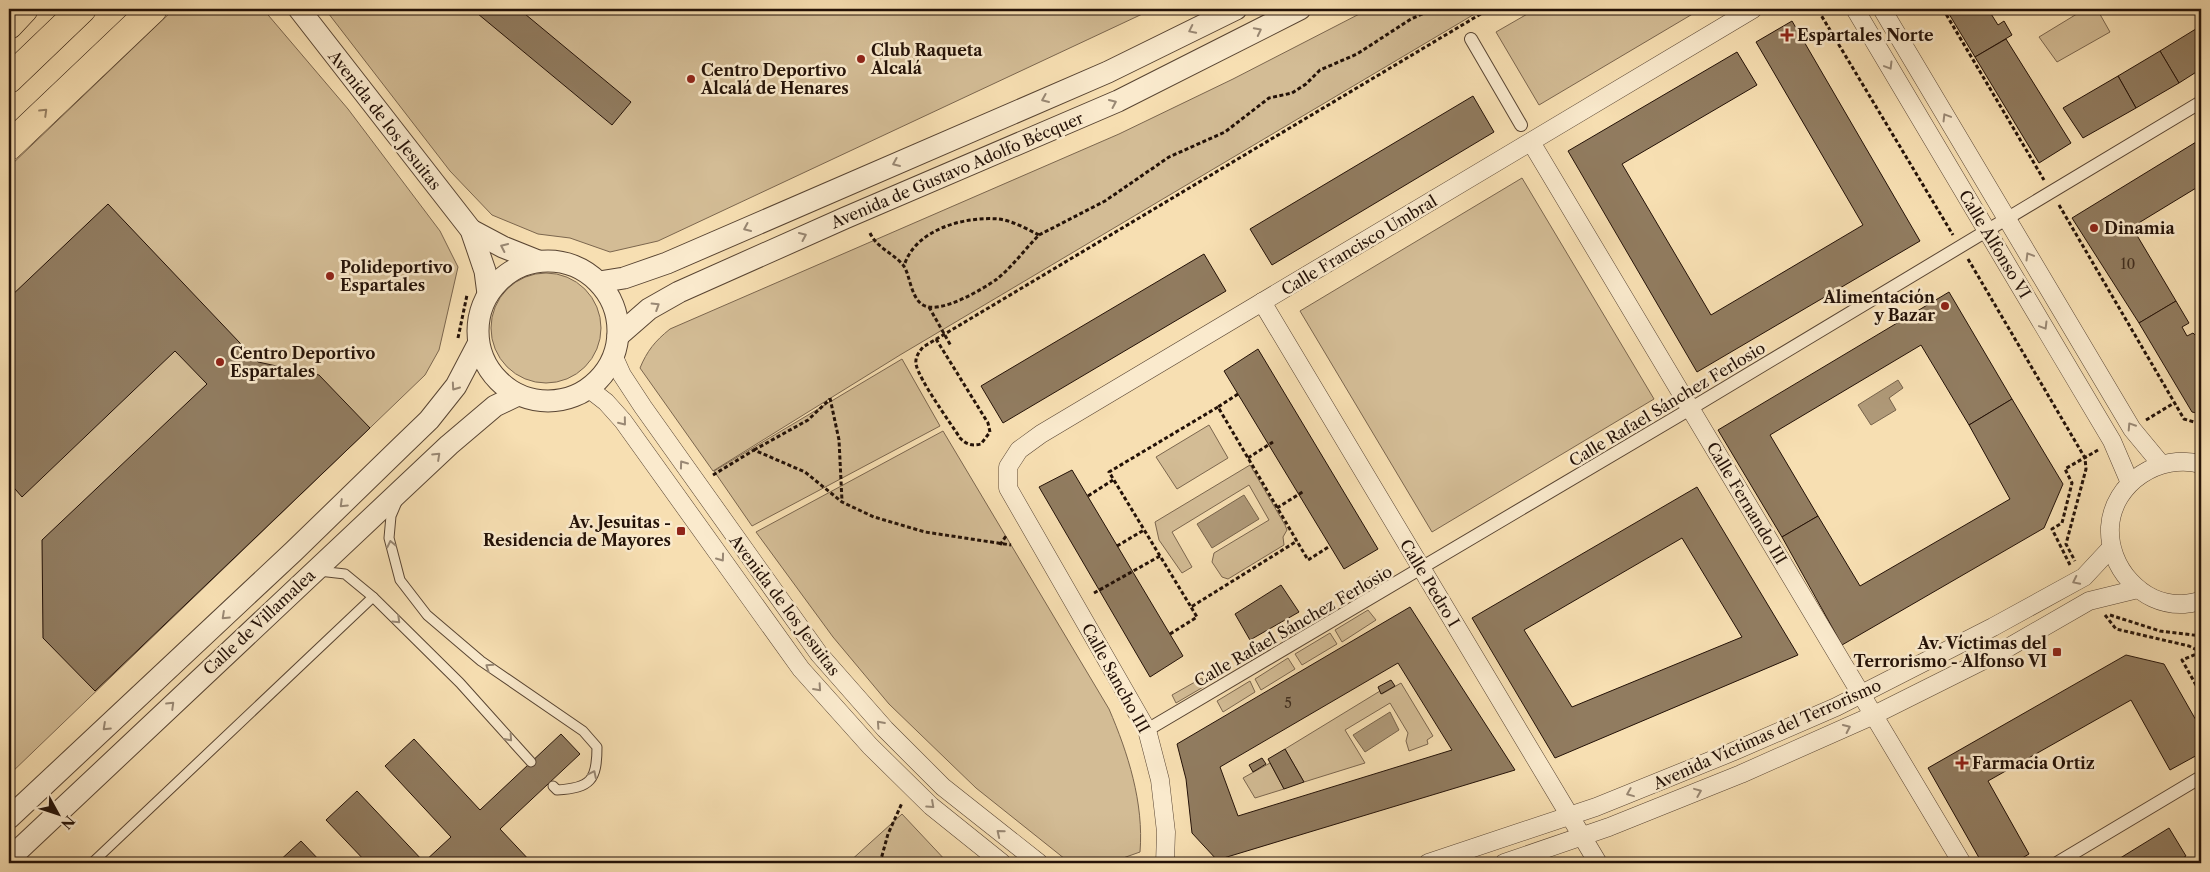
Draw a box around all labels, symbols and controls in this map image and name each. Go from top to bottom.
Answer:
one-way arrow [1188,24,1197,34]
place label: Espartales Norte [1797,25,1934,45]
one-way arrow [1253,27,1262,37]
marker: Espartales Norte [1781,29,1793,41]
place label: Club Raqueta Alcalá [870,40,983,78]
street label: Avenida de los Jesuitas [324,46,446,194]
marker: Club Raqueta Alcalá [855,53,867,65]
place label: Centro Deportivo Alcalá de Henares [700,60,849,98]
one-way arrow [1882,60,1892,69]
marker: Centro Deportivo Alcalá de Henares [685,73,697,85]
one-way arrow [1041,92,1050,103]
one-way arrow [1108,98,1117,109]
street label: Avenida de Gustavo Adolfo Bécquer [827,107,1087,233]
one-way arrow [38,109,47,118]
one-way arrow [1943,113,1953,122]
one-way arrow [892,157,901,168]
street label: Calle Alfonso VI [1955,186,2035,302]
street label: Calle Francisco Umbral [1278,190,1441,299]
place label: Dinamia [2104,218,2175,238]
one-way arrow [743,222,752,233]
marker: Dinamia [2088,222,2100,234]
one-way arrow [798,232,807,243]
one-way arrow [500,243,509,253]
one-way arrow [2026,253,2036,262]
house number: 10 [2121,255,2135,273]
place label: Polideportivo Espartales [340,257,453,295]
marker: Polideportivo Espartales [324,270,336,282]
place label: Alimentación y Bazar [1823,287,1935,325]
marker: Alimentación y Bazar [1939,300,1951,312]
one-way arrow [651,302,660,312]
one-way arrow [2037,320,2047,329]
street label: Calle Rafael Sánchez Ferlosio [1565,337,1769,471]
place label: Centro Deportivo Espartales [230,343,375,381]
marker: Centro Deportivo Espartales [214,356,226,368]
one-way arrow [452,381,461,391]
one-way arrow [617,416,626,425]
one-way arrow [2128,422,2137,431]
street label: Calle Fernando III [1703,438,1791,568]
one-way arrow [431,453,440,462]
one-way arrow [680,460,689,470]
one-way arrow [340,498,349,507]
place label: Av. Jesuitas - Residencia de Mayores [483,512,671,550]
marker: Av. Jesuitas - Residencia de Mayores [675,525,687,537]
street label: Avenida de los Jesuitas [725,530,844,679]
street label: Calle Pedro I [1396,535,1464,631]
one-way arrow [386,540,397,549]
one-way arrow [715,552,725,561]
street label: Calle Rafael Sánchez Ferlosio [1190,561,1396,691]
street label: Calle de Villamalea [199,565,320,679]
one-way arrow [2072,575,2081,585]
one-way arrow [221,610,230,619]
one-way arrow [391,614,400,623]
street label: Calle Sancho III [1078,620,1154,736]
place label: Av. Víctimas del Terrorismo - Alfonso VI [1854,633,2047,671]
marker: Av. Víctimas del Terrorismo - Alfonso VI [2051,646,2063,658]
one-way arrow [486,664,495,673]
street label: Avenida Víctimas del Terrorismo [1649,674,1884,794]
one-way arrow [812,683,821,692]
house number: 5 [1284,694,1292,712]
one-way arrow [165,702,174,711]
one-way arrow [877,720,886,729]
one-way arrow [103,721,112,730]
one-way arrow [1842,724,1851,734]
one-way arrow [503,732,512,741]
place label: Farmacia Ortiz [1972,753,2095,773]
marker: Farmacia Ortiz [1956,757,1968,769]
one-way arrow [587,770,598,779]
one-way arrow [1626,788,1634,798]
one-way arrow [1693,788,1702,798]
north arrow [32,790,82,840]
one-way arrow [925,799,934,808]
text: N [57,812,79,833]
one-way arrow [997,831,1006,839]

